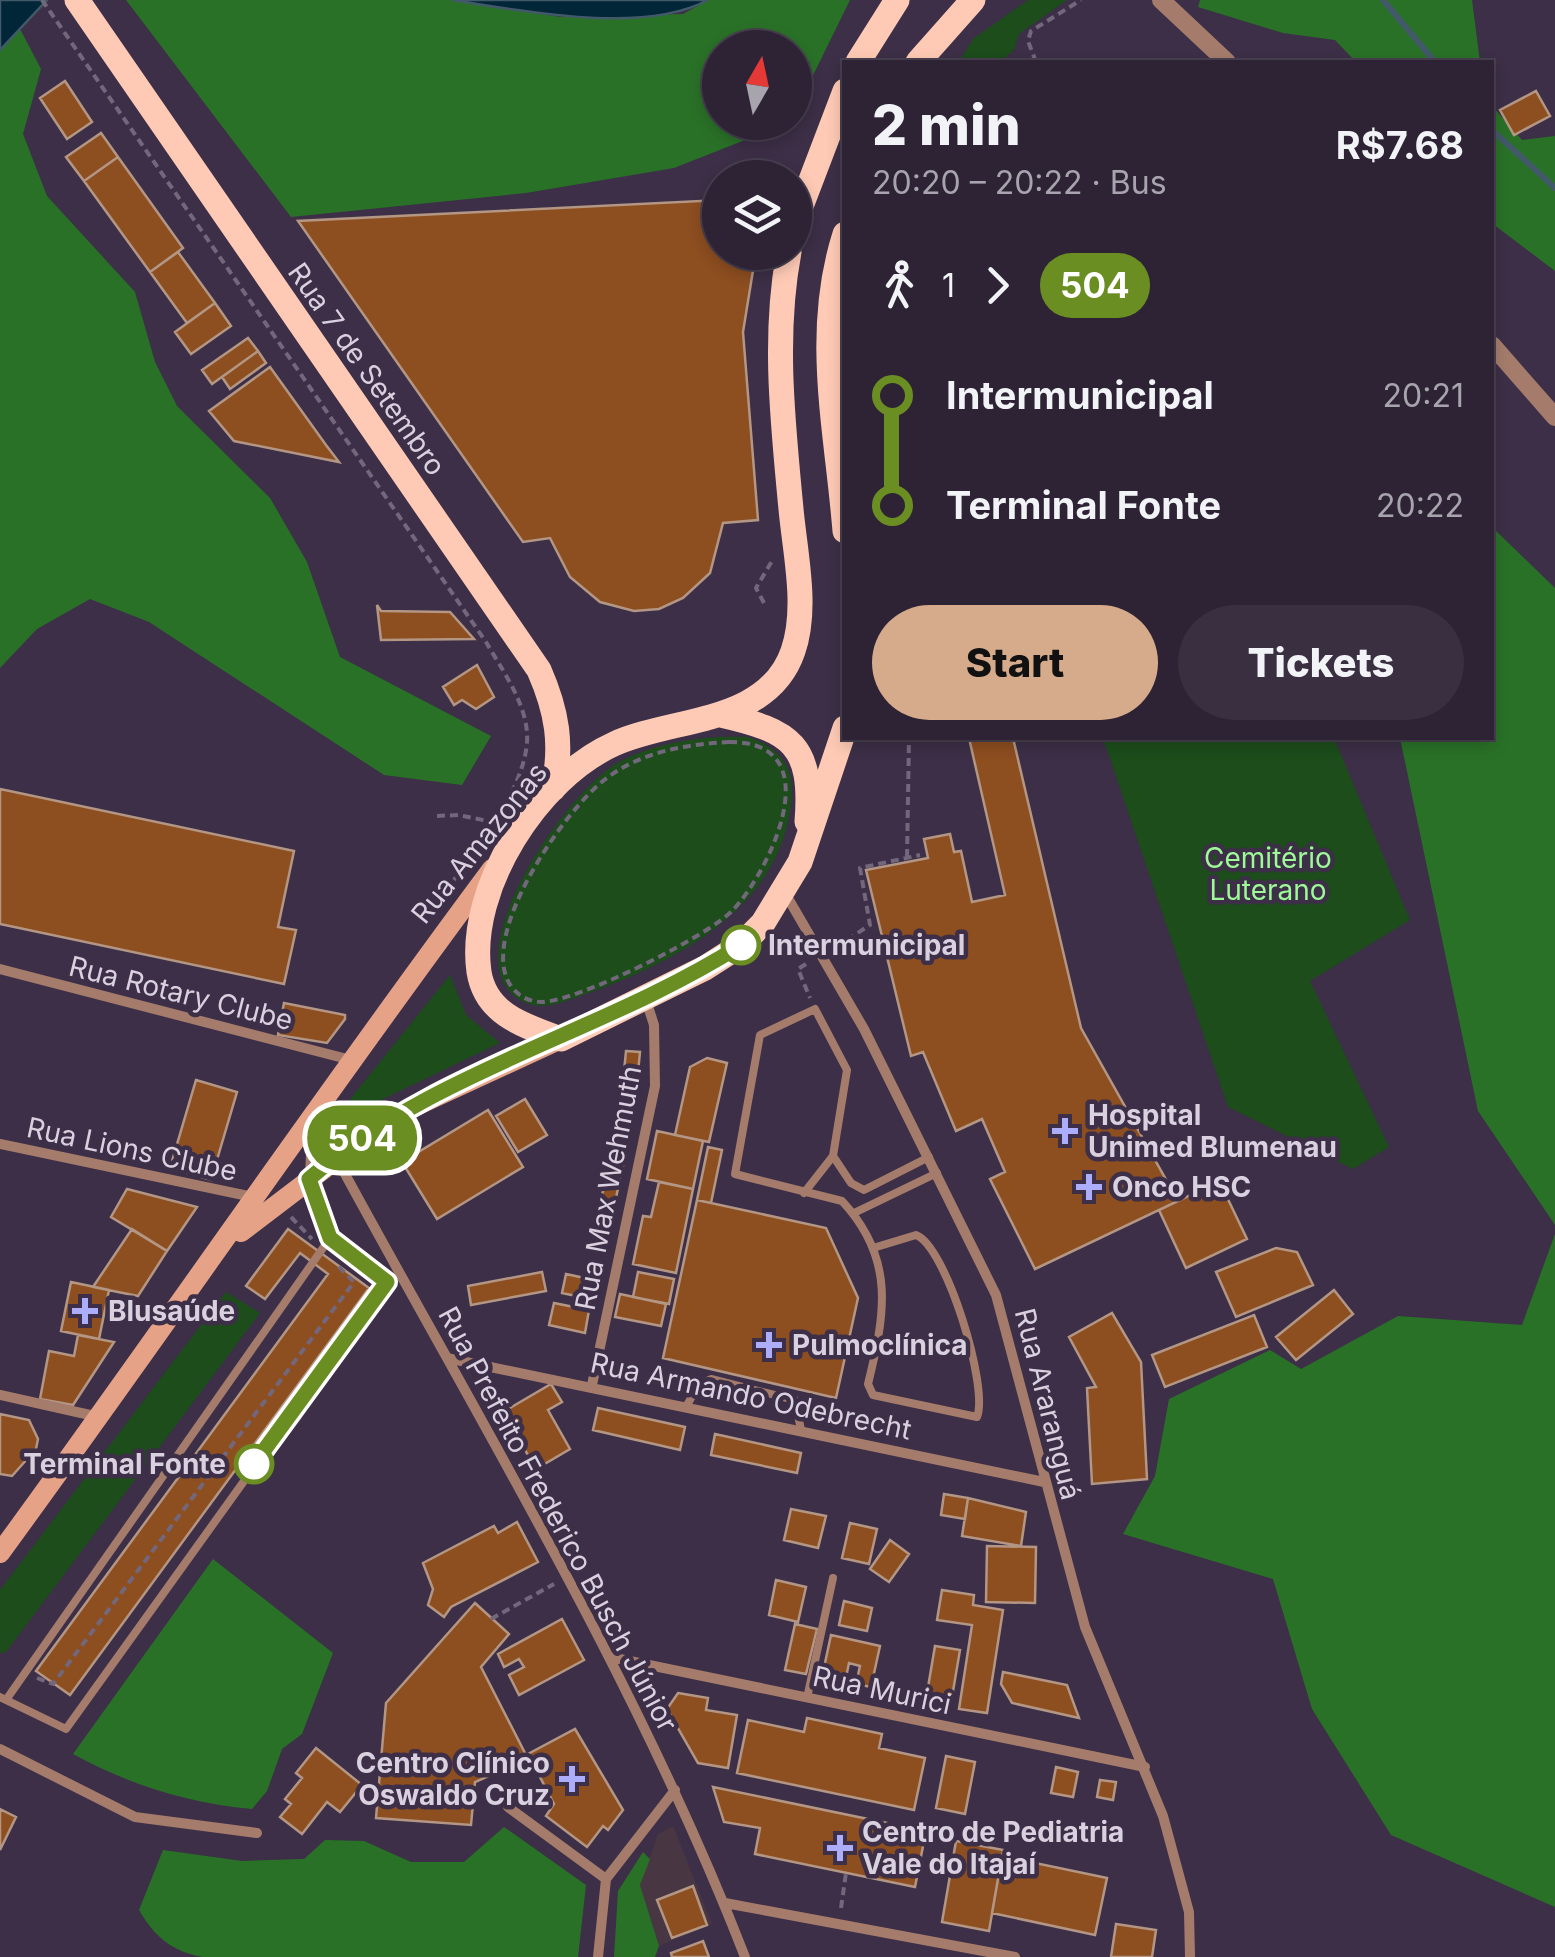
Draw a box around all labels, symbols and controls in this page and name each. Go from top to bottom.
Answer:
north arrow [702,30,812,140]
map controls [702,30,812,270]
text: 2 min [872,92,1021,158]
text: R$7.68 [1336,122,1464,168]
button: layers [702,160,812,270]
text: 20:20 – 20:22 · Bus [872,163,1167,202]
street label: Rua 7 de Setembro [281,256,453,482]
icon: walk [872,258,927,313]
icon: forward [970,258,1025,313]
text: 504 [1060,264,1130,306]
text: 1 [942,266,955,305]
text: Intermunicipal [946,372,1214,418]
text: 20:21 [1383,376,1464,415]
text: Terminal Fonte [946,482,1221,528]
text: 20:22 [1376,486,1464,525]
button: Start [872,605,1158,720]
button: Tickets [1178,605,1464,720]
street label: Rua Amazonas [404,756,554,930]
park label: Cemitério Luterano [1204,841,1332,907]
marker: Intermunicipal [722,926,760,964]
place label: Intermunicipal [768,928,965,962]
street label: Rua Rotary Clube [66,949,296,1037]
street label: Rua Max Wehmuth [568,1063,648,1313]
place label: Hospital Unimed Blumenau [1088,1098,1337,1164]
line badge: 504 [304,1106,420,1170]
street label: Rua Lions Clube [24,1110,240,1188]
text: 504 [327,1117,397,1159]
marker: Hospital Unimed Blumenau [1052,1118,1078,1144]
place label: Onco HSC [1112,1170,1251,1204]
marker: Onco HSC [1076,1174,1102,1200]
place label: Blusaúde [108,1294,235,1328]
marker: Blusaúde [72,1298,98,1324]
street label: Rua Prefeito Frederico Busch Júnior [431,1301,685,1737]
street label: Rua Araranguá [1008,1305,1088,1503]
place label: Pulmoclínica [792,1328,968,1362]
marker: Pulmoclínica [756,1332,782,1358]
street label: Rua Armando Odebrecht [587,1345,915,1447]
marker: Terminal Fonte [235,1445,273,1483]
place label: Terminal Fonte [23,1447,226,1481]
street label: Rua Murici [810,1659,954,1721]
place label: Centro Clínico Oswaldo Cruz [356,1746,550,1812]
marker: Centro Clínico Oswaldo Cruz [559,1766,585,1792]
place label: Centro de Pediatria Vale do Itajaí [862,1815,1124,1881]
marker: Centro de Pediatria Vale do Itajaí [827,1835,853,1861]

